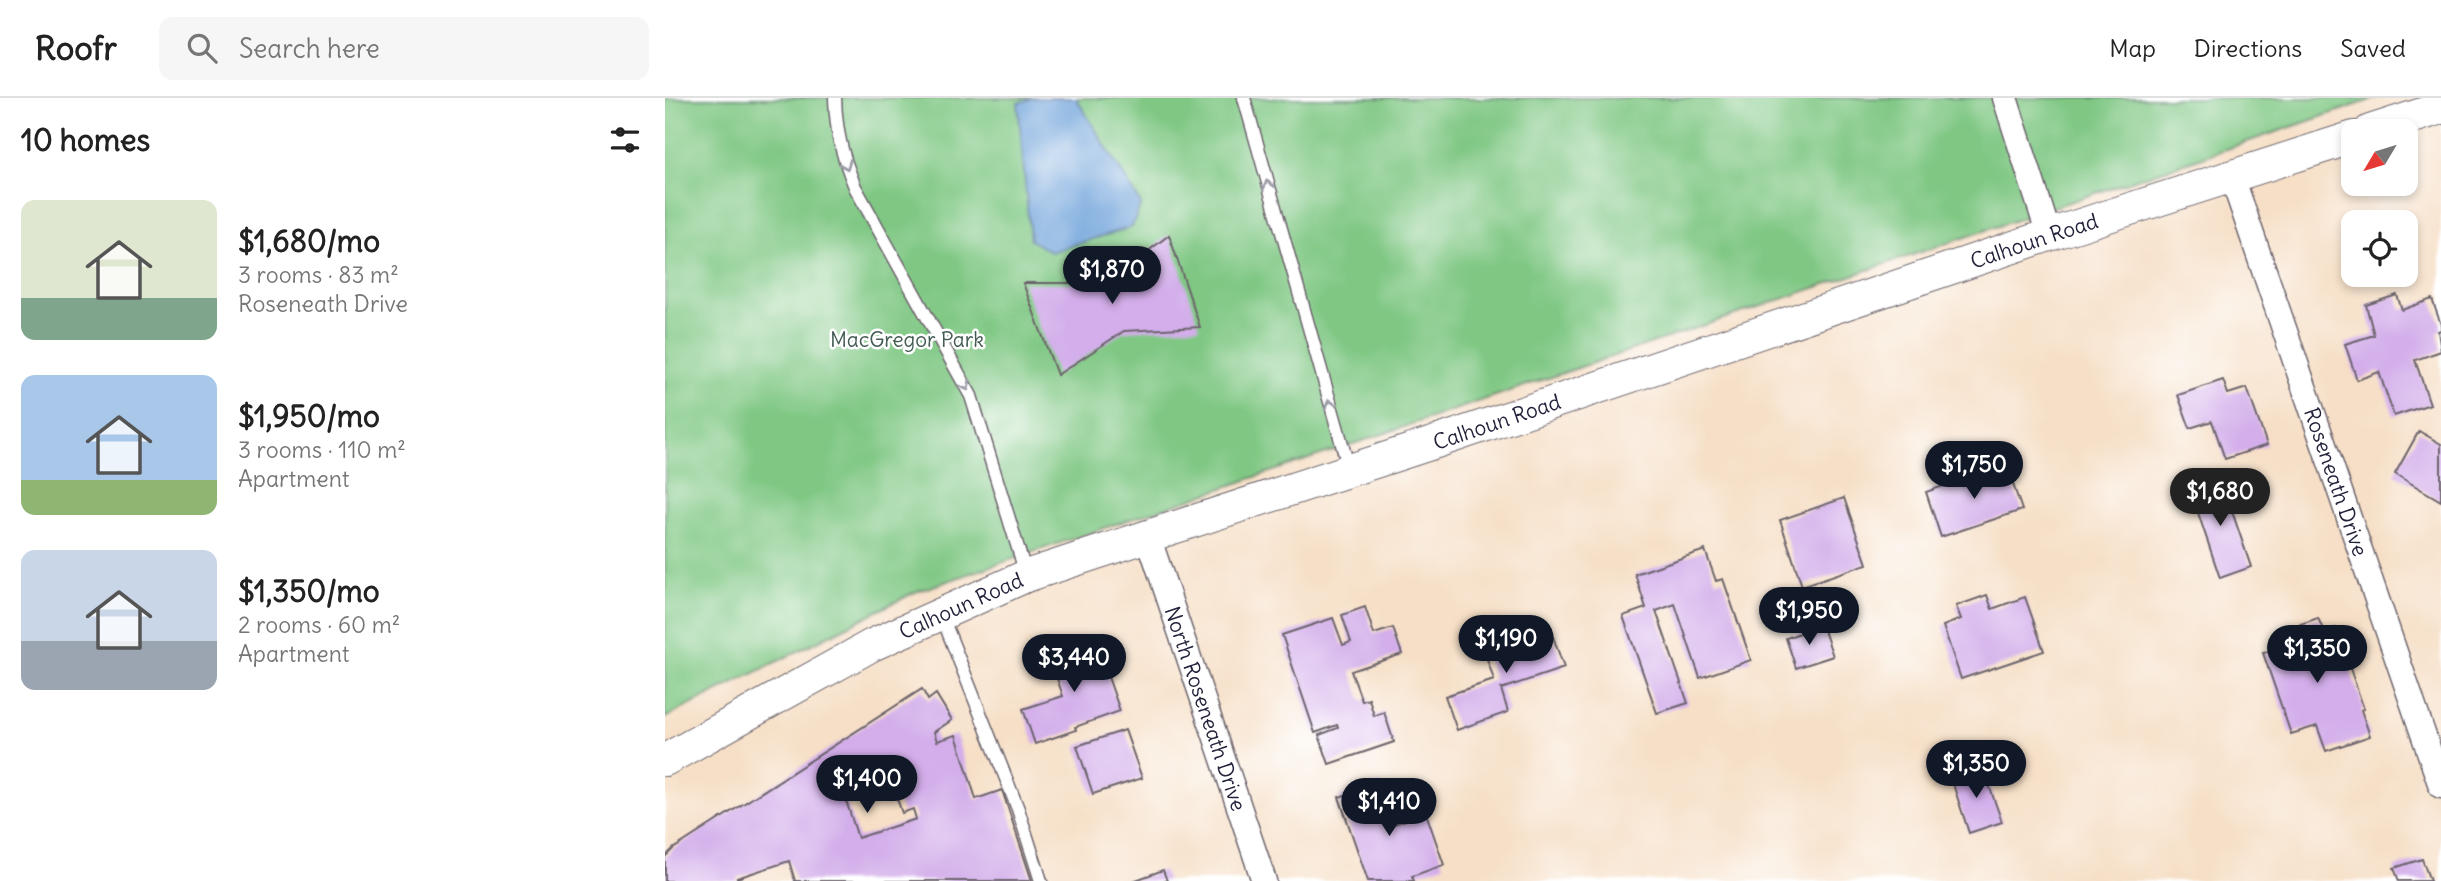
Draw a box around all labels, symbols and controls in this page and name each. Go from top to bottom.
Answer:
search box [159,17,649,80]
text: Roofr [35,27,117,69]
icon: search [183,29,221,67]
text: Search here [239,32,380,65]
text: Map [2109,33,2156,63]
text: Directions [2194,33,2302,63]
text: Saved [2340,33,2406,63]
north arrow [2341,119,2419,196]
map controls [2341,119,2418,287]
text: 10 homes [21,121,150,159]
icon: filters [606,121,644,159]
one-way arrow [837,158,851,170]
one-way arrow [1262,180,1276,192]
street label: Calhoun Road [1967,207,2101,274]
button: locate [2341,210,2418,287]
text: $1,680/mo [238,222,380,260]
icon: home [77,228,161,312]
pin: $1,870 [1055,246,1169,306]
text: $1,870 [1079,254,1145,283]
text: 3 rooms · 83 m² [238,260,399,289]
text: Roseneath Drive [238,289,408,318]
park label: MacGregor Park [830,326,984,353]
one-way arrow [958,379,971,391]
street label: Calhoun Road [1429,387,1564,456]
text: $1,950/mo [238,397,380,435]
one-way arrow [1324,399,1339,411]
icon: home [77,403,161,487]
street label: Roseneath Drive [2299,404,2374,559]
text: 3 rooms · 110 m² [238,435,406,464]
pin: $1,750 [1917,442,2031,501]
text: $1,750 [1941,449,2007,478]
text: Apartment [238,464,350,493]
pin: $1,680 [2163,468,2277,528]
text: $1,680 [2186,476,2254,505]
street label: Calhoun Road [894,566,1027,645]
text: $1,350/mo [238,572,380,610]
icon: home [77,578,161,662]
pin: $1,950 [1752,588,1866,647]
text: $1,950 [1775,595,1843,624]
street label: North Roseneath Drive [1159,603,1253,814]
text: 2 rooms · 60 m² [238,610,400,639]
pin: $1,190 [1449,616,1563,675]
text: $1,190 [1475,623,1537,652]
pin: $1,350 [2260,626,2374,685]
text: $1,350 [2283,633,2351,662]
pin: $3,440 [1017,634,1131,694]
text: Apartment [238,639,350,668]
text: $3,440 [1038,642,1110,671]
pin: $1,350 [1919,740,2033,800]
text: $1,350 [1942,748,2010,777]
pin: $1,400 [810,756,924,815]
text: $1,400 [832,763,902,792]
pin: $1,410 [1332,778,1446,838]
text: $1,410 [1357,786,1421,815]

